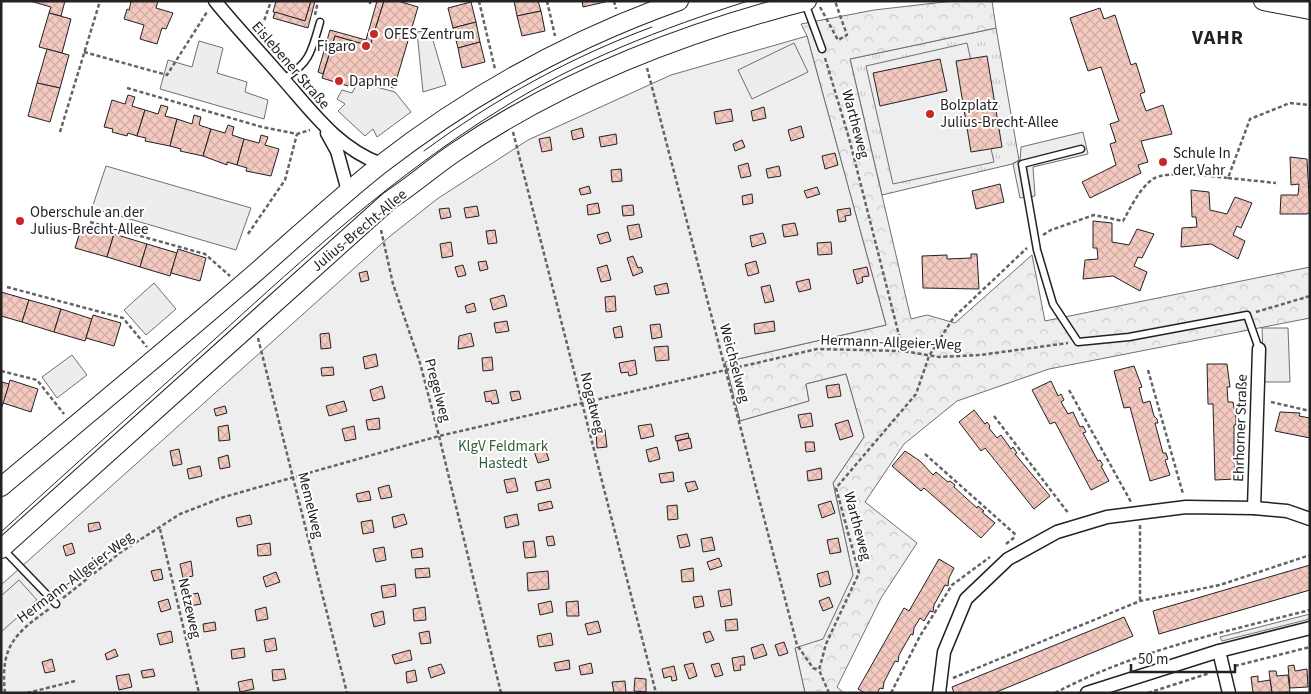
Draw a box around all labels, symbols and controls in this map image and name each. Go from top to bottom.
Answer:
street label: Eislebener Straße [247,17,335,114]
place label: OFES Zentrum [384,24,475,45]
district label: VAHR [1191,24,1244,52]
marker: OFES Zentrum [368,28,380,40]
place label: Figaro [317,36,356,57]
marker: Figaro [360,40,372,52]
place label: Daphne [349,71,398,92]
marker: Daphne [333,75,345,87]
street label: Wartheweg [836,87,875,161]
place label: Bolzplatz Julius-Brecht-Allee [940,95,1058,133]
marker: Bolzplatz Julius-Brecht-Allee [924,108,936,120]
place label: Schule In der Vahr [1173,143,1231,181]
marker: Schule In der Vahr [1157,156,1169,168]
street label: Julius-Brecht-Allee [307,184,411,277]
place label: Oberschule an der Julius-Brecht-Allee [30,202,148,240]
marker: Oberschule an der Julius-Brecht-Allee [14,215,26,227]
street label: Weichselweg [714,321,755,405]
street label: Hermann-Allgeier-Weg [820,330,962,355]
street label: Pregelweg [419,356,456,425]
street label: Nogatweg [575,370,610,437]
street label: Ehrhorner Straße [1228,374,1253,482]
park label: KlgV Feldmark Hastedt [458,436,549,474]
street label: Memelweg [292,470,329,541]
street label: Wartheweg [838,489,877,563]
street label: Hermann-Allgeier-Weg [13,526,138,628]
street label: Netzeweg [172,576,207,641]
scale bar [1131,642,1235,674]
text: 50 m [1138,649,1168,670]

